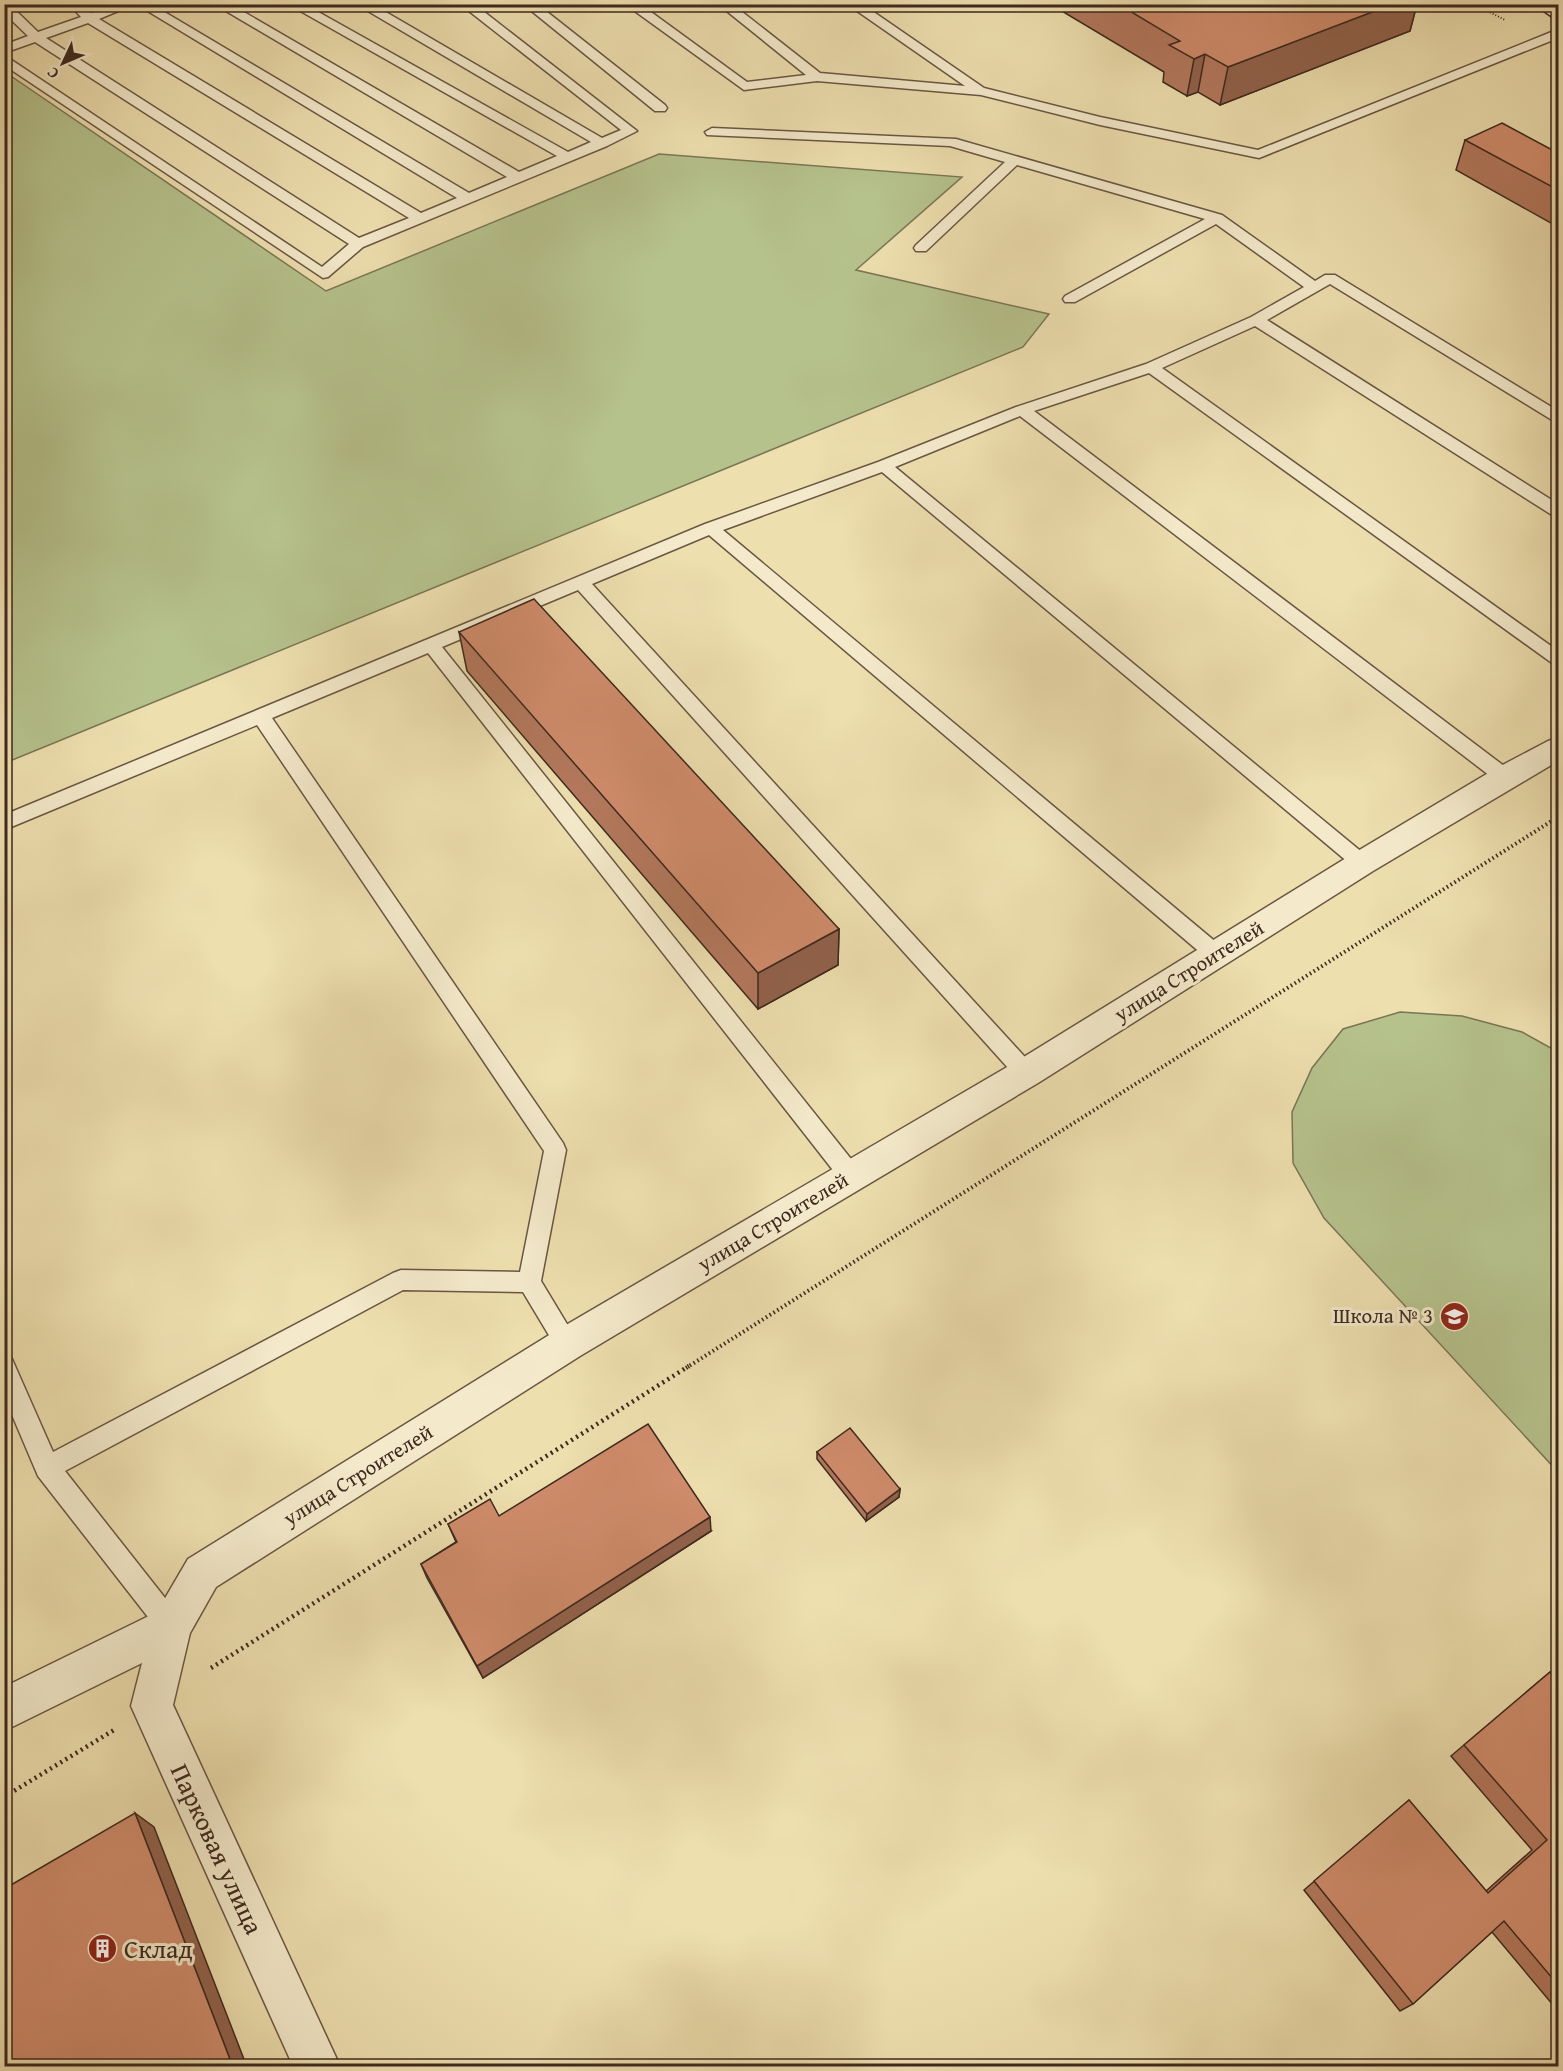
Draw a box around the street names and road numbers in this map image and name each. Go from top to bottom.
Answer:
street label: улица Строителей [1107,912,1270,1030]
street label: улица Строителей [690,1164,854,1279]
street label: улица Строителей [276,1416,439,1534]
street label: Парковая улица [161,1757,274,1941]

